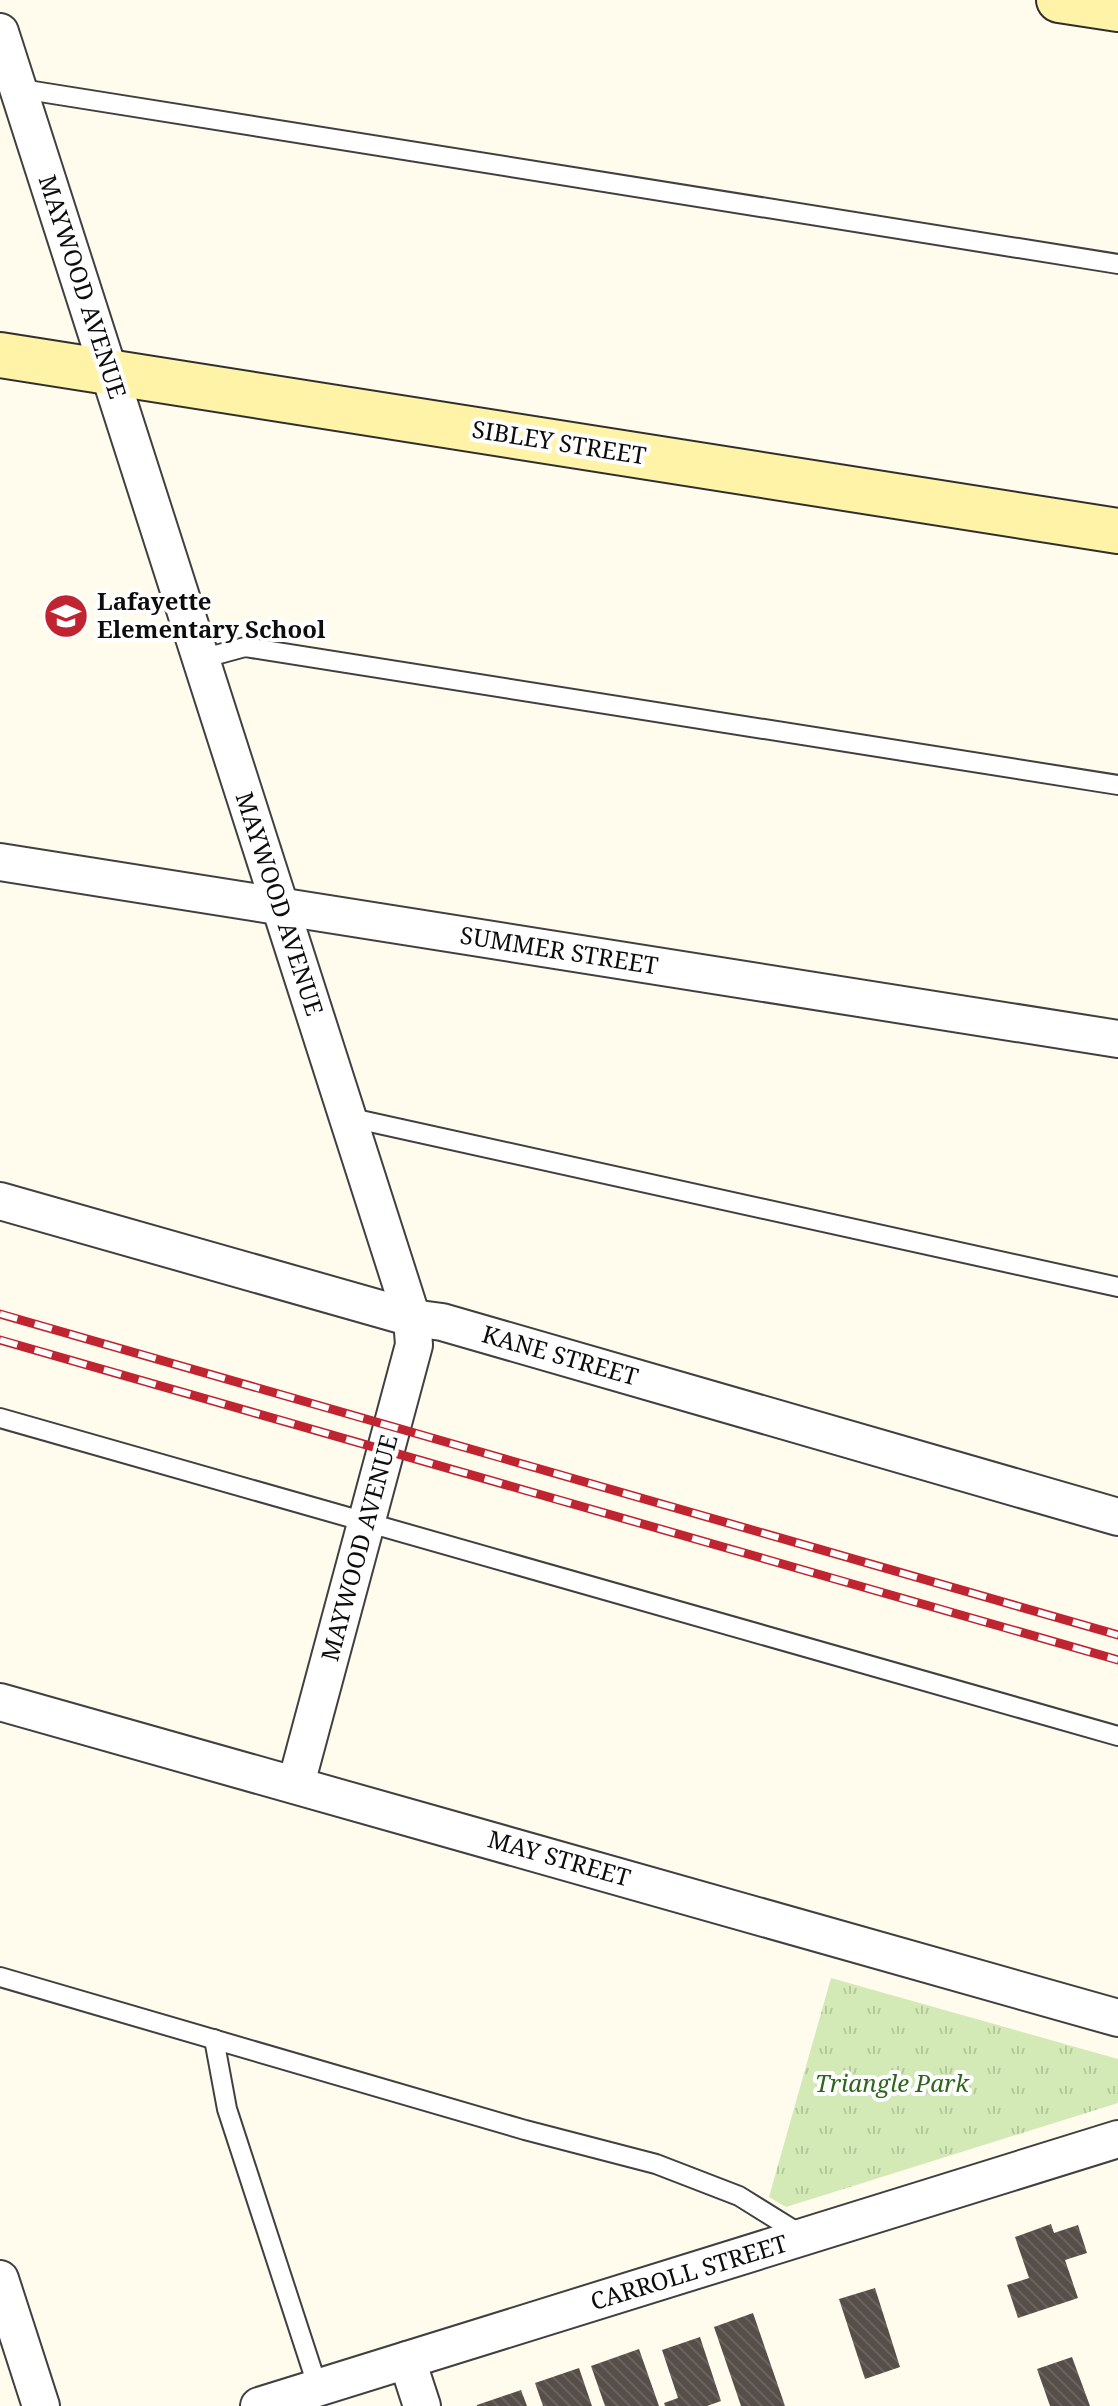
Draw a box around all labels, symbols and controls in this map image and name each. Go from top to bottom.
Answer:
street label: MAYWOOD AVENUE [32,170,135,403]
street label: SIBLEY STREET [470,411,649,472]
place label: Lafayette Elementary School [97,584,326,645]
school or university icon: Lafayette Elementary School [42,592,90,640]
street label: MAYWOOD AVENUE [229,787,332,1020]
street label: SUMMER STREET [458,918,661,981]
street label: KANE STREET [479,1317,643,1393]
street label: MAYWOOD AVENUE [312,1431,405,1665]
street label: MAY STREET [484,1821,635,1894]
park label: Triangle Park [815,2066,970,2099]
street label: CARROLL STREET [586,2226,791,2317]

